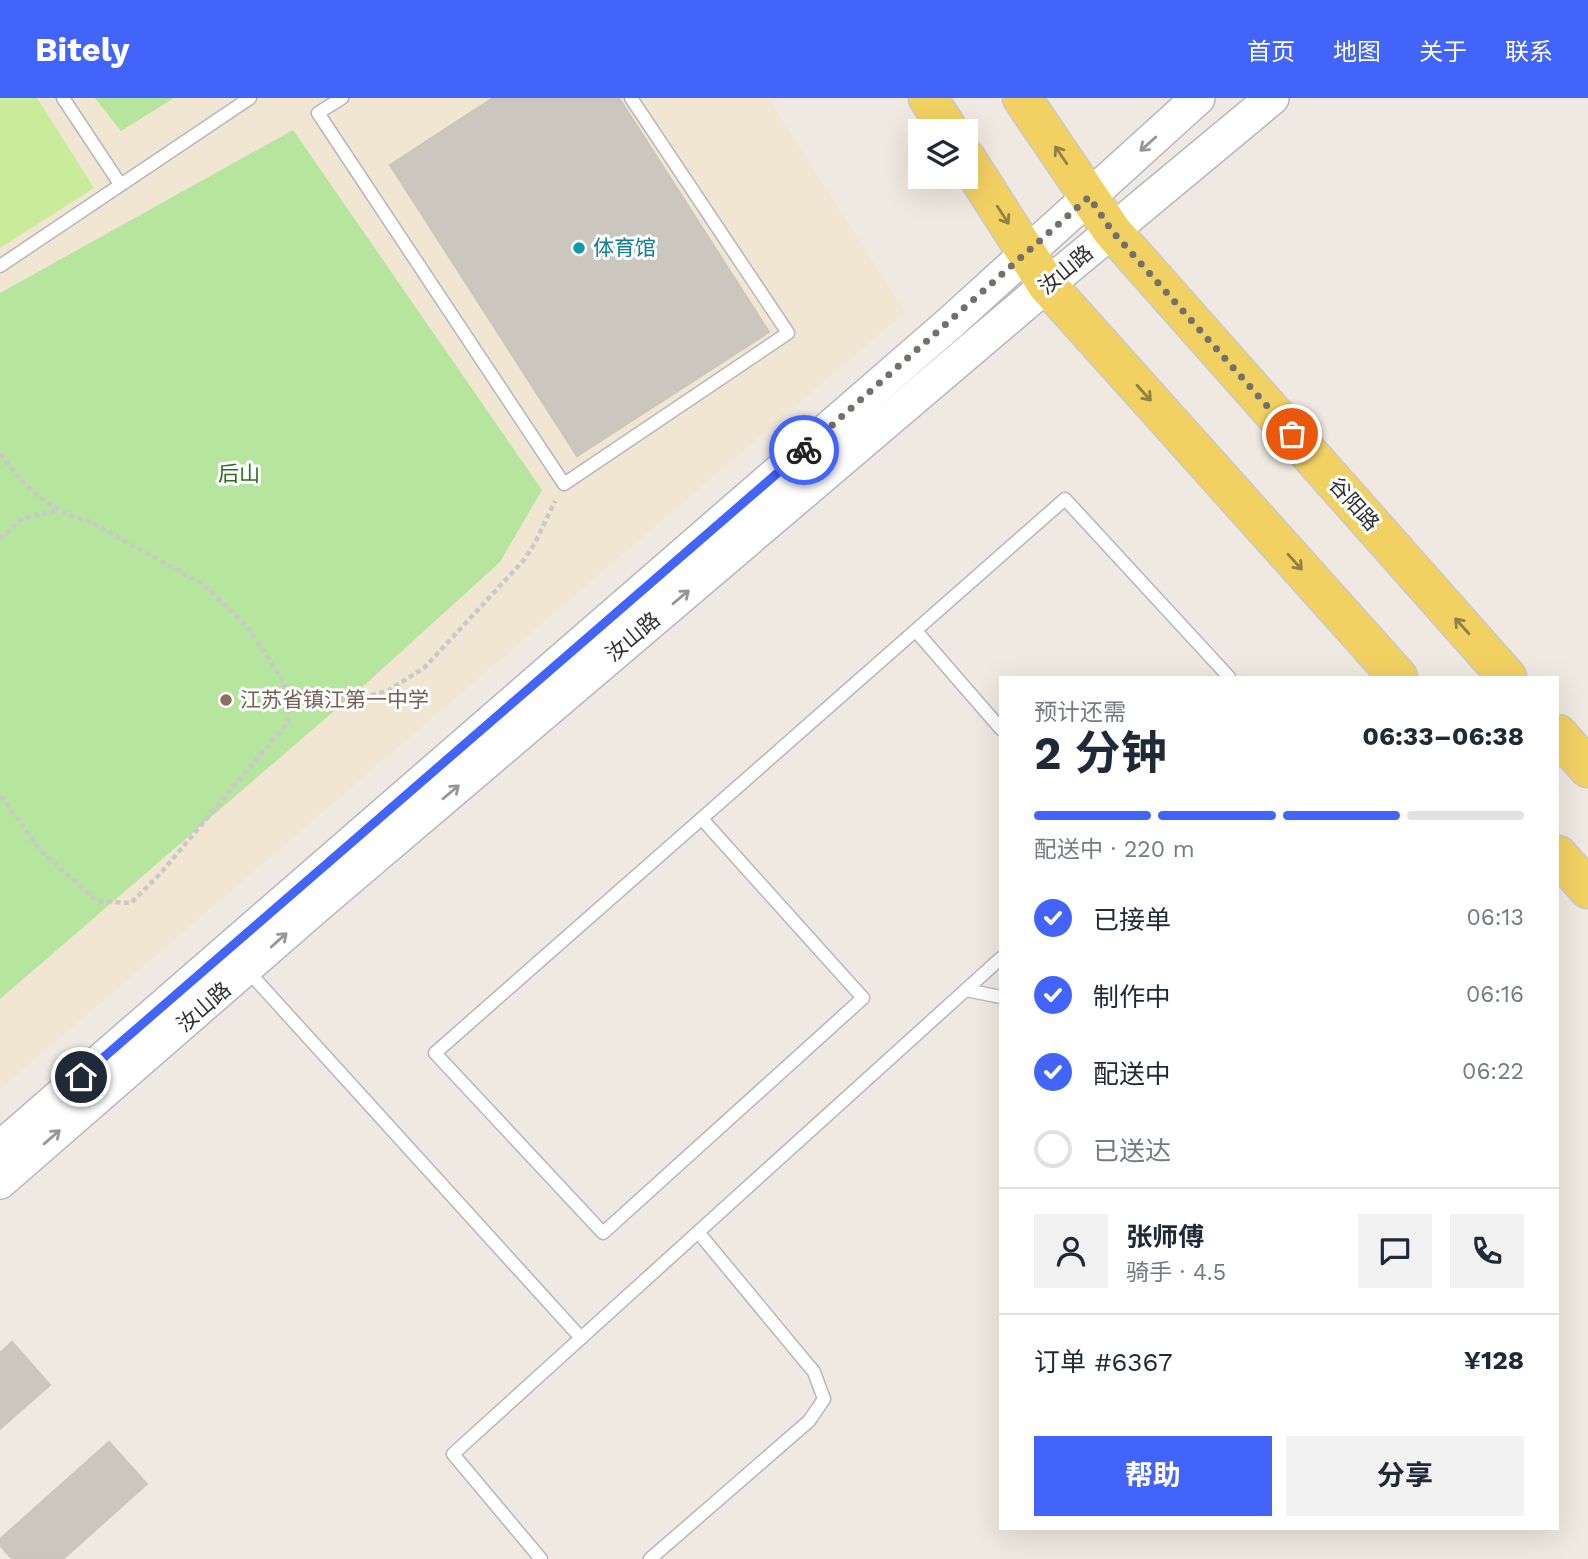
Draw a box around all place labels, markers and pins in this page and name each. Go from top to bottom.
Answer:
place label: 体育馆 [593,235,656,260]
marker: 体育馆 [571,240,587,256]
pin [1262,404,1322,464]
place label: 江苏省镇江第一中学 [240,687,429,712]
marker: 江苏省镇江第一中学 [218,692,234,708]
pin [51,1047,111,1107]

